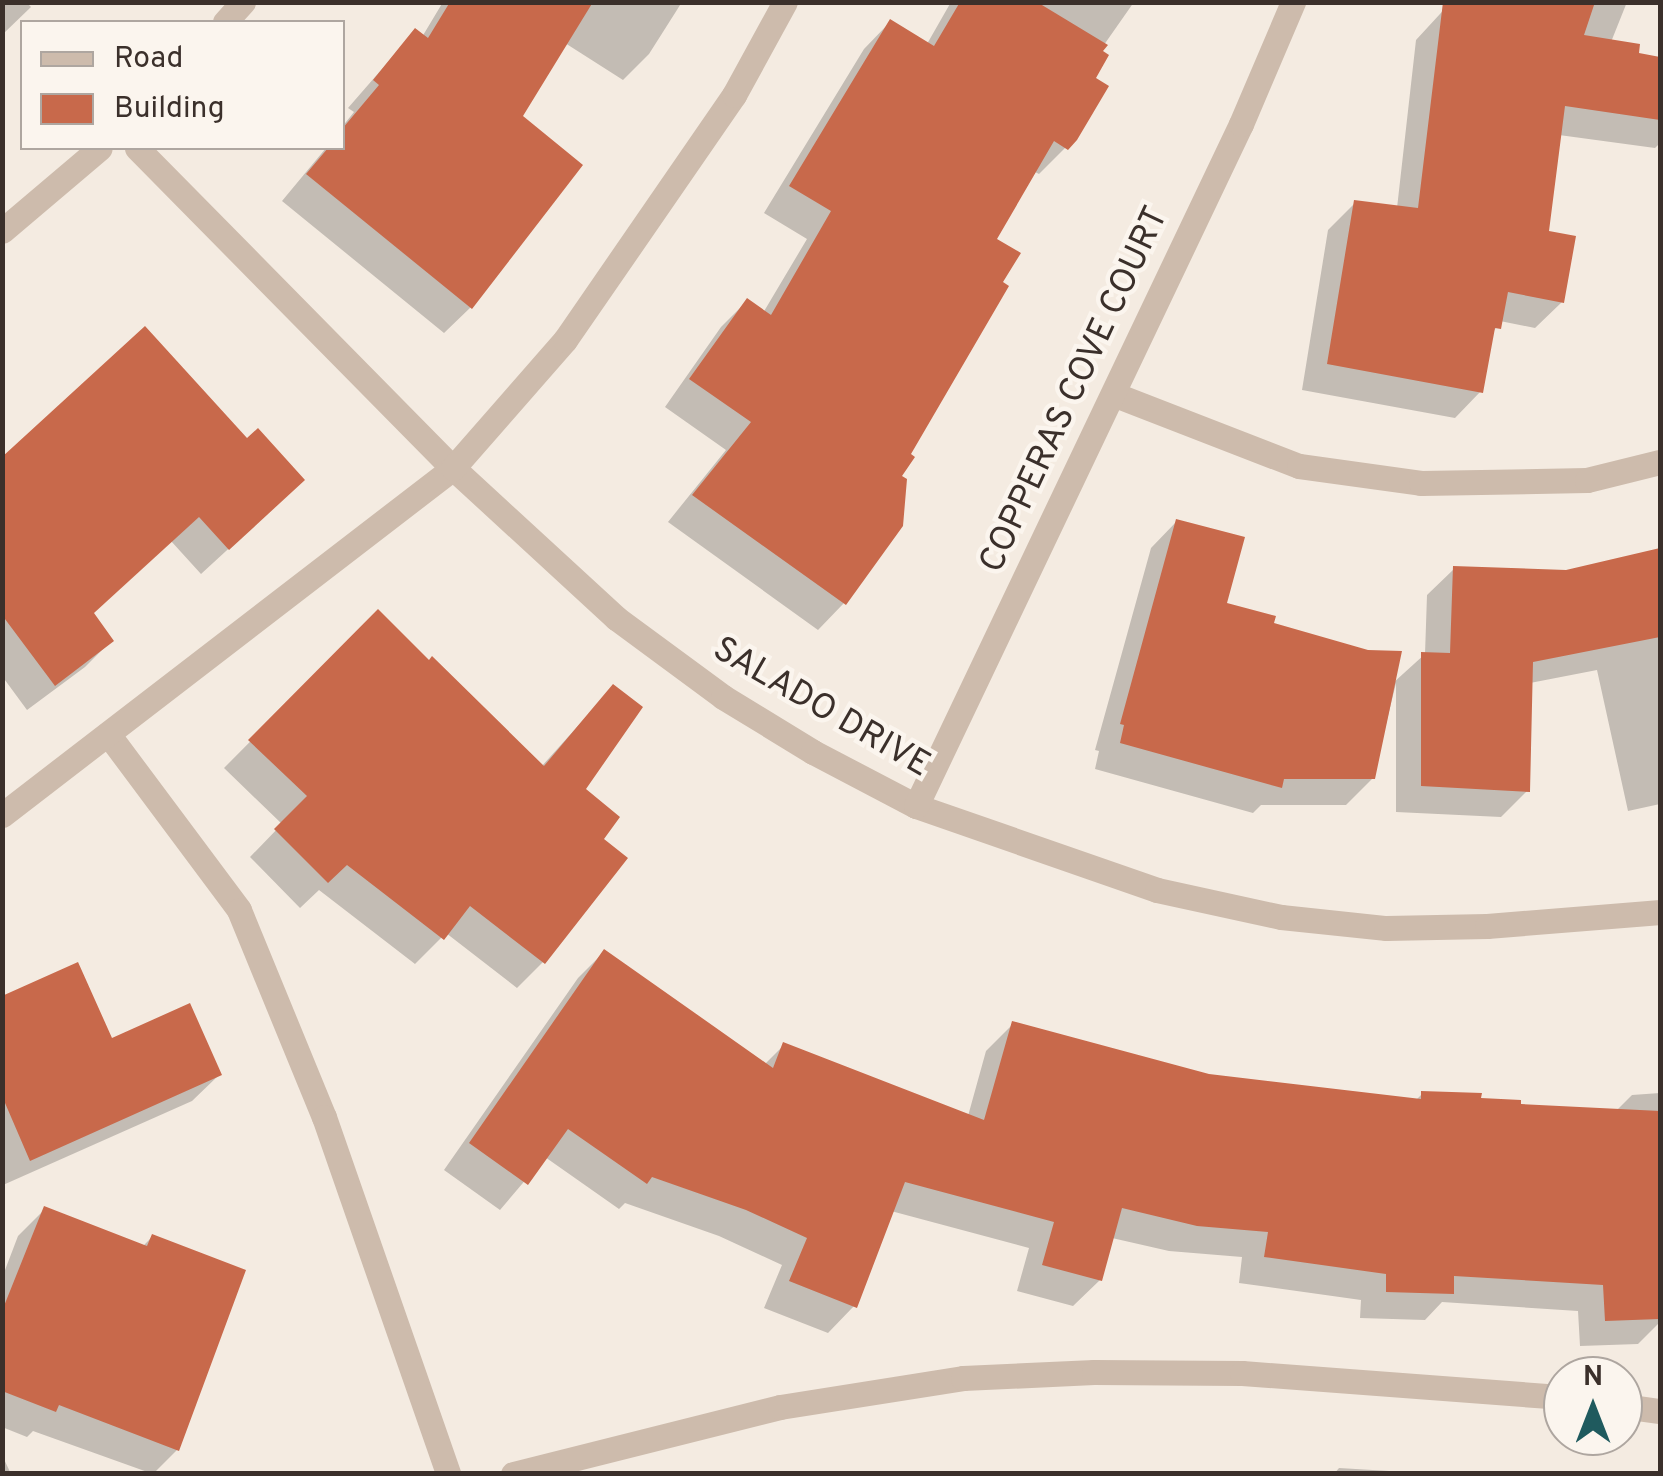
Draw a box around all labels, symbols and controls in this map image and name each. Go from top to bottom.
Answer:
legend [20,20,345,150]
text: Road [114,41,183,78]
text: Building [114,91,225,128]
street label: COPPERAS COVE COURT [972,200,1178,580]
street label: SALADO DRIVE [705,629,937,787]
north arrow [1543,1356,1643,1456]
text: N [1583,1360,1603,1396]

